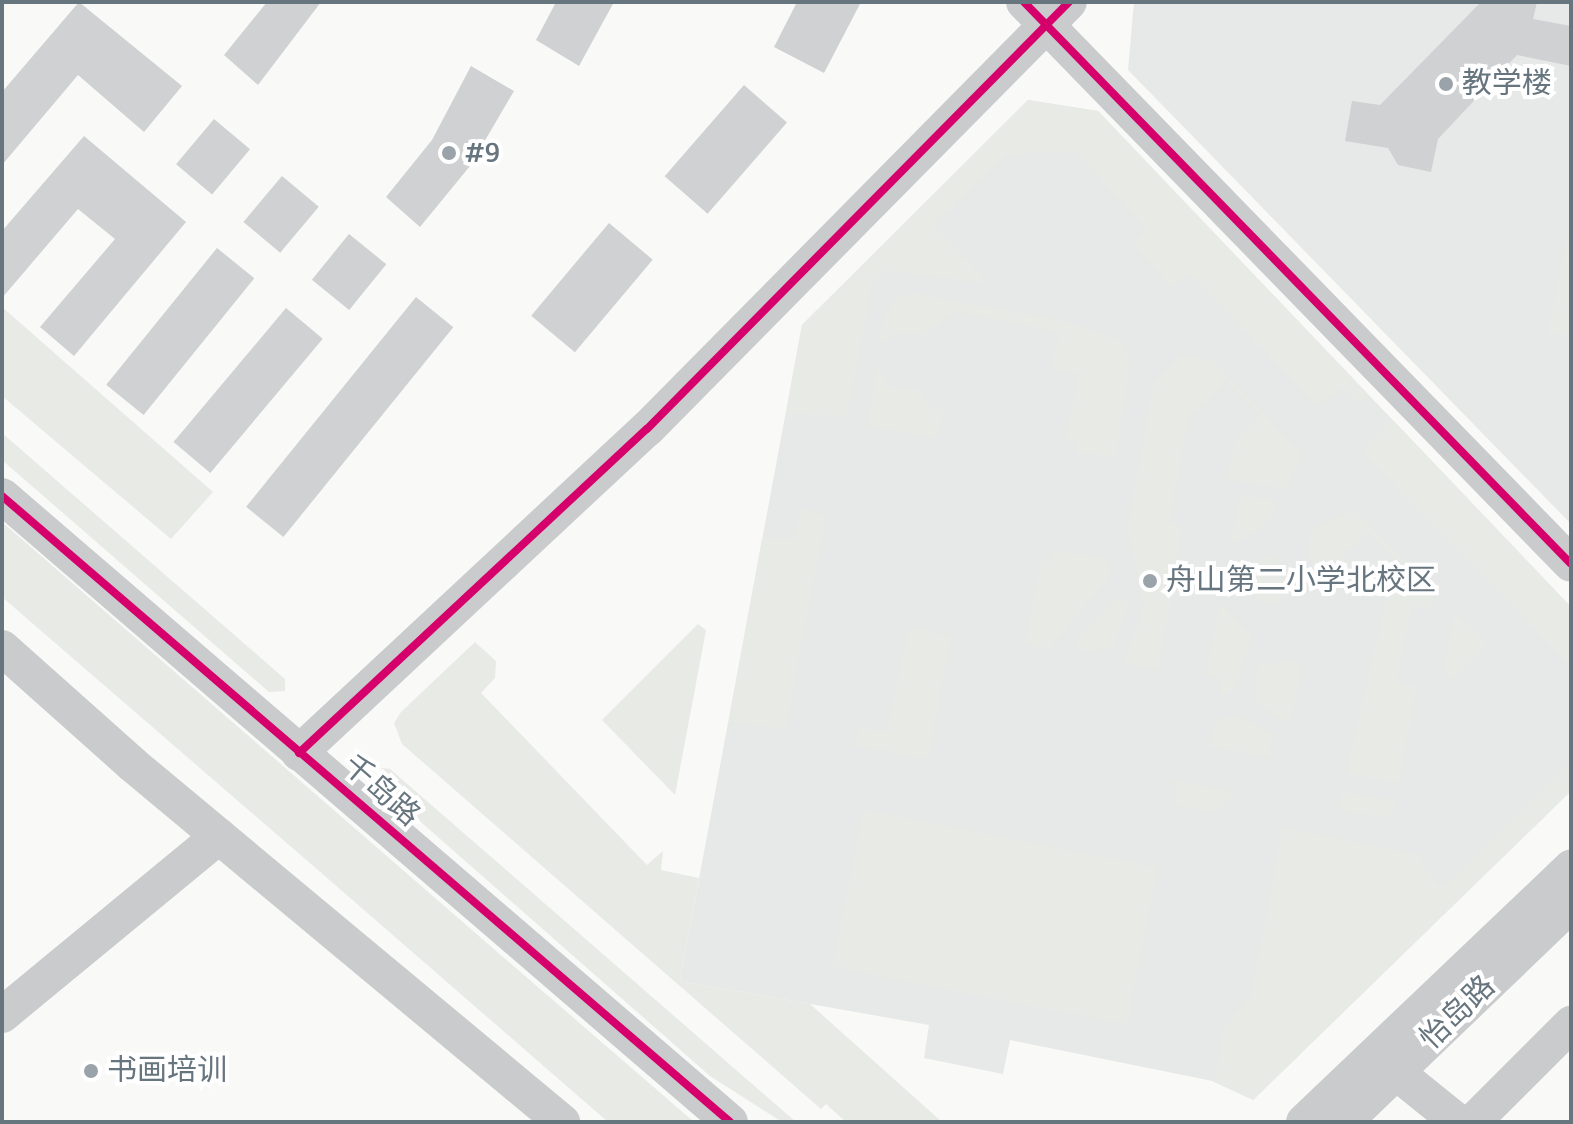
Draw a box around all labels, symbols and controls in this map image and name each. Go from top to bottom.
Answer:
place label: 教学楼 [1462,66,1552,102]
marker: 教学楼 [1437,75,1455,93]
place label: #9 [465,135,501,171]
marker: #9 [440,144,458,162]
place label: 舟山第二小学北校区 [1166,563,1436,599]
marker: 舟山第二小学北校区 [1141,572,1159,590]
street label: 千岛路 [335,748,427,834]
street label: 怡岛路 [1413,969,1503,1057]
place label: 书画培训 [107,1053,227,1089]
marker: 书画培训 [82,1062,100,1080]

